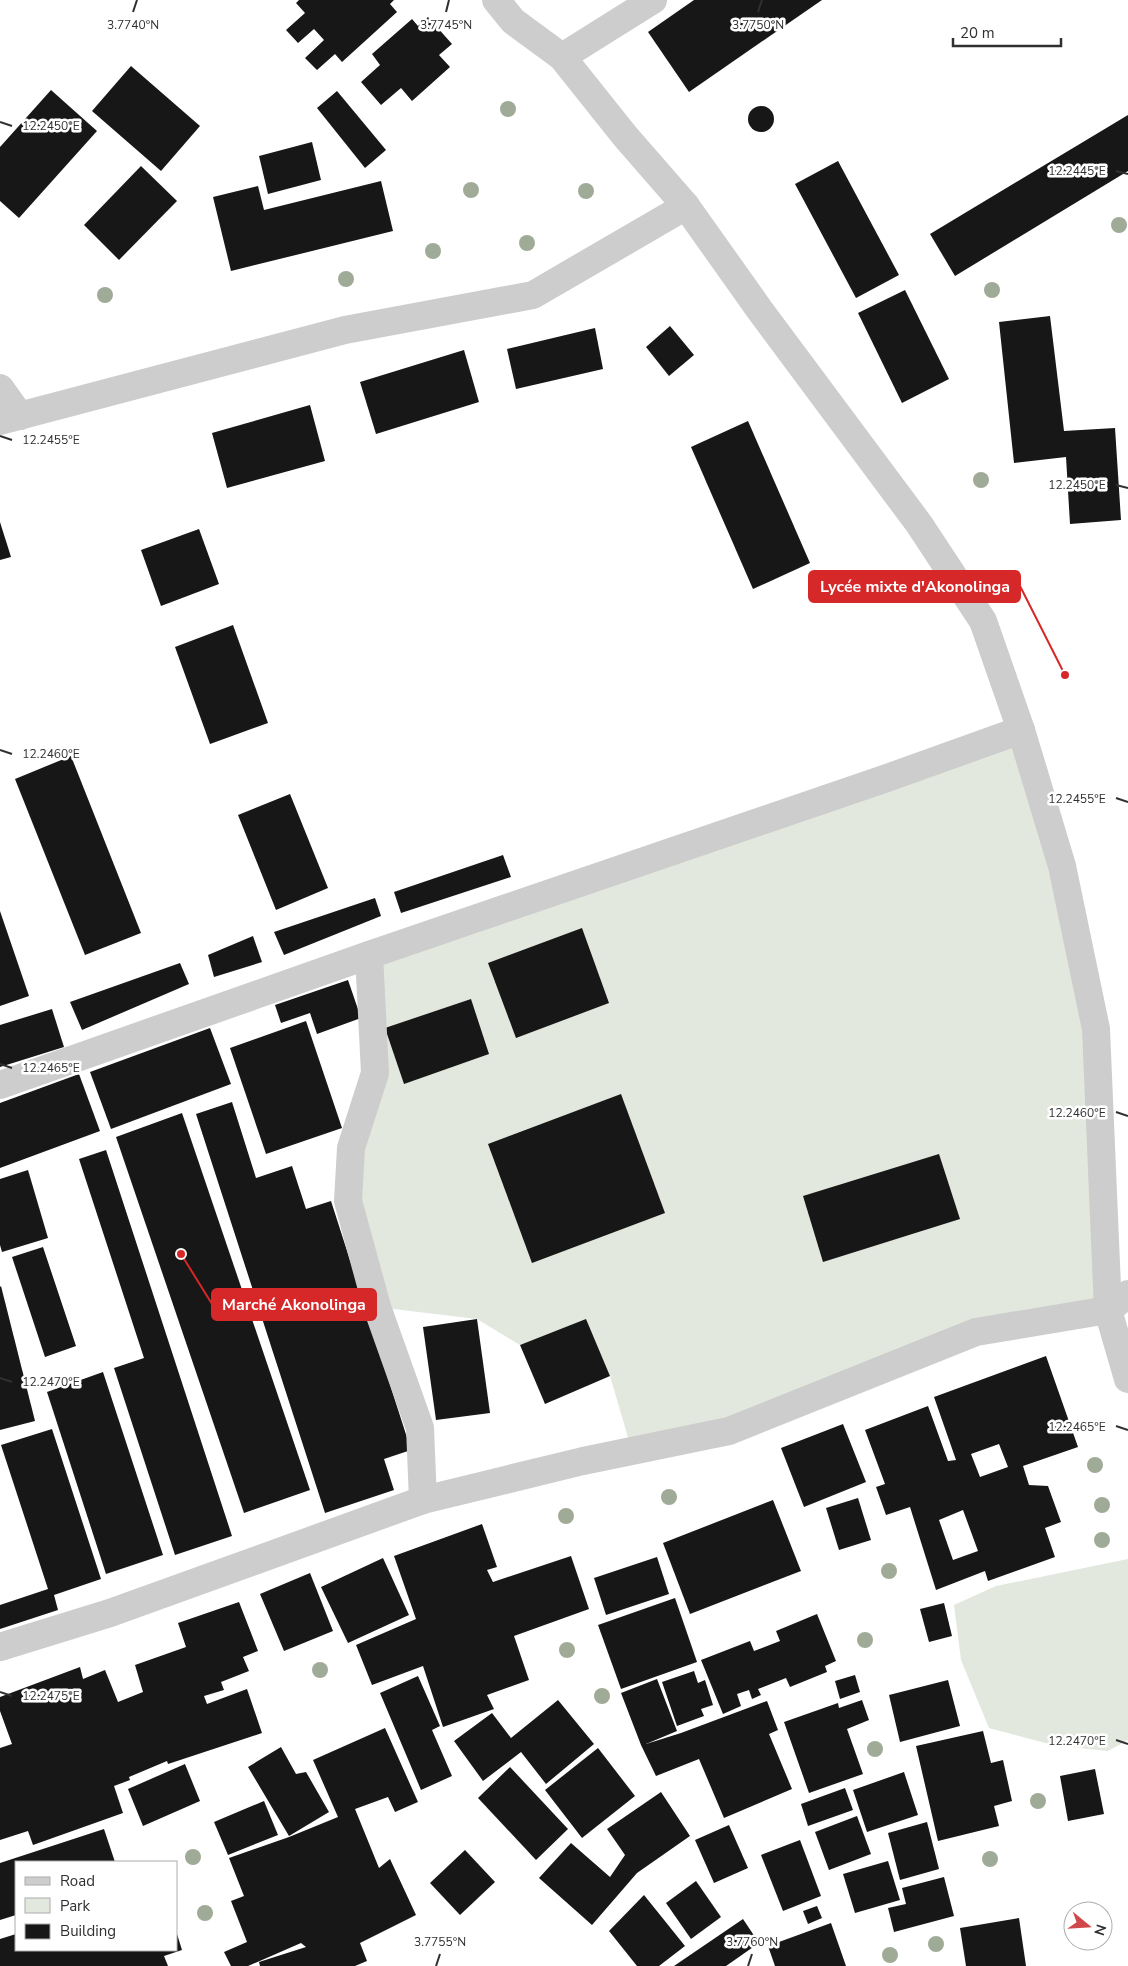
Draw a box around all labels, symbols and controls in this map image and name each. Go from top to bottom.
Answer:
scale bar [953,15,1060,47]
text: 3.7740°N [107,17,159,33]
text: 3.7745°N [420,17,472,33]
text: 3.7750°N [732,17,784,33]
text: 20 m [960,23,995,43]
text: 12.2450°E [22,118,80,134]
text: 12.2445°E [1048,163,1106,179]
text: 12.2455°E [22,432,80,448]
text: 12.2450°E [1048,477,1106,493]
callout: Lycée mixte d'Akonolinga [809,571,1020,602]
text: Lycée mixte d'Akonolinga [820,576,1010,598]
text: 12.2460°E [22,746,80,762]
text: 12.2455°E [1048,791,1106,807]
text: 12.2465°E [22,1060,80,1076]
text: 12.2460°E [1048,1105,1106,1121]
callout: Marché Akonolinga [212,1289,376,1320]
text: Marché Akonolinga [222,1294,366,1316]
text: 12.2470°E [22,1374,80,1390]
text: 12.2465°E [1048,1419,1106,1435]
text: 12.2475°E [22,1688,80,1704]
text: 12.2470°E [1048,1733,1106,1749]
legend [15,1861,178,1951]
text: Road [60,1871,95,1891]
text: Park [60,1896,90,1916]
north arrow [1063,1901,1113,1951]
text: Building [60,1921,116,1941]
text: N [1089,1922,1111,1938]
text: 3.7755°N [414,1934,466,1950]
text: 3.7760°N [726,1934,778,1950]

